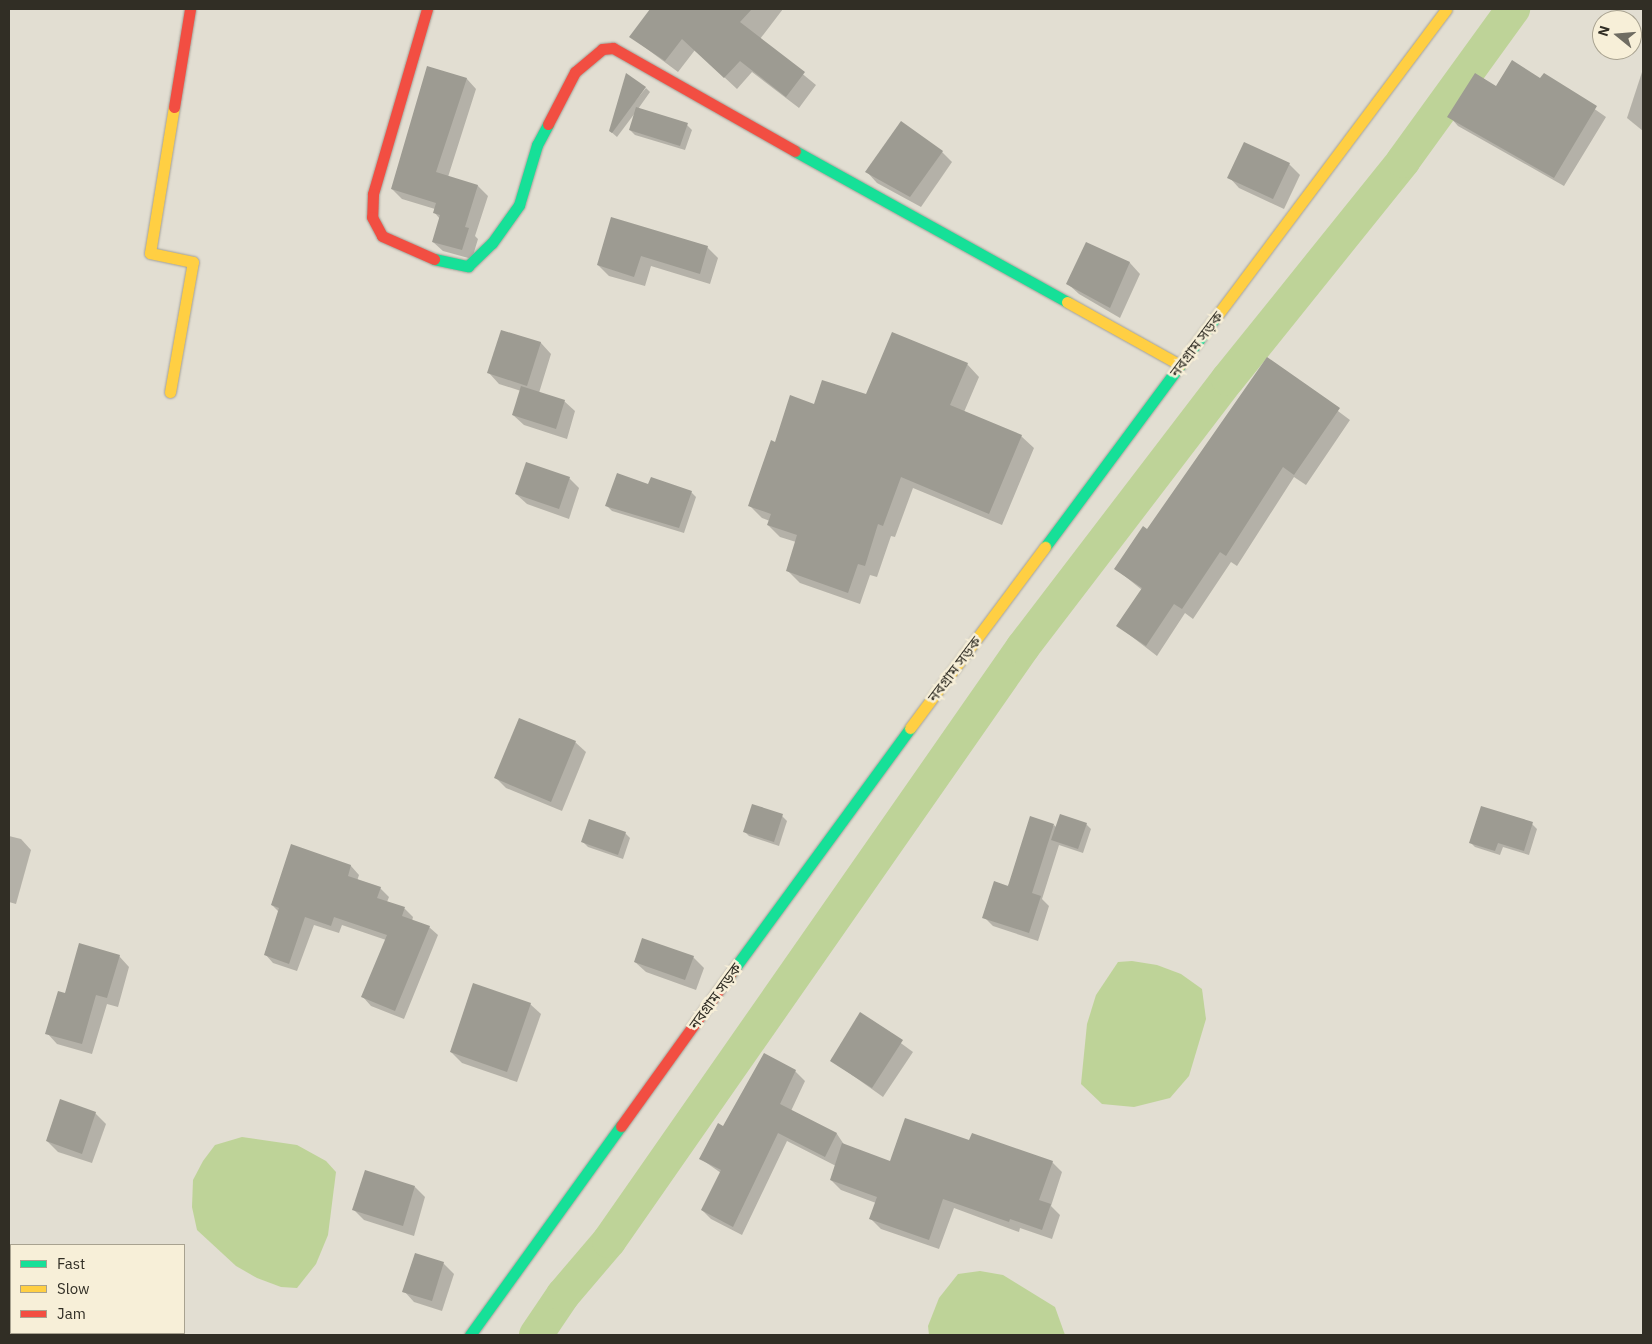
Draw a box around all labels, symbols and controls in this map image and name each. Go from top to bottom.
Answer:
north arrow [1592,10,1642,60]
text: N [1594,23,1614,38]
street label: নবগ্রাম সড়ক [1166,308,1226,380]
street label: নবগ্রাম সড়ক [924,633,984,705]
street label: নবগ্রাম সড়ক [685,959,745,1033]
legend [10,1244,185,1334]
text: Fast [57,1254,85,1273]
text: Slow [57,1279,90,1298]
text: Jam [57,1304,86,1323]

